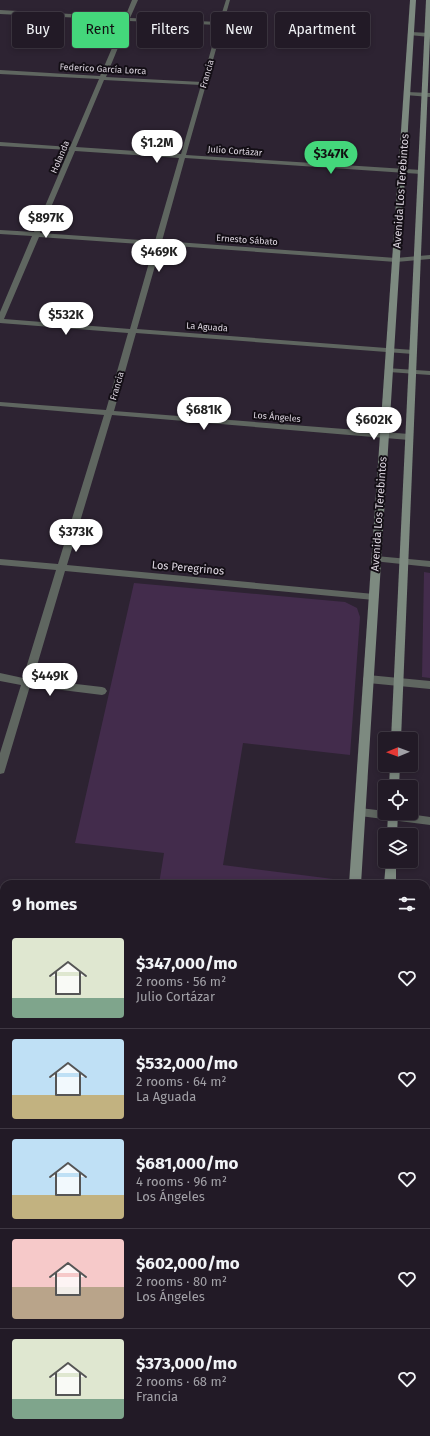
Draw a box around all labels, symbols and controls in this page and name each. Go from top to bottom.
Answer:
chip: Buy [12,12,64,48]
chip: Rent [72,12,129,48]
chip: Filters [137,12,203,48]
chip: New [211,12,267,48]
chip: Apartment [275,12,370,48]
street label: Francia [198,59,216,89]
street label: Federico García Lorca [59,62,147,76]
pin: $1.2M [129,130,185,164]
street label: Avenida Los Terebintos [391,133,411,249]
text: $1.2M [141,135,173,150]
street label: Holanda [49,139,71,175]
pin: $347K [303,141,359,175]
street label: Julio Cortázar [207,144,263,158]
text: $347K [313,146,349,161]
pin: $897K [18,205,74,239]
text: $897K [28,210,64,225]
street label: Ernesto Sábato [216,233,278,247]
pin: $469K [131,239,187,273]
text: $469K [140,244,178,259]
pin: $532K [38,302,94,336]
text: $532K [48,307,84,322]
street label: La Aguada [186,321,228,333]
street label: Francia [108,371,126,401]
pin: $681K [176,397,232,431]
text: $681K [186,402,222,417]
pin: $602K [346,407,402,441]
street label: Los Ángeles [253,409,301,424]
text: $602K [356,412,392,427]
street label: Avenida Los Terebintos [369,456,389,572]
pin: $373K [48,519,104,553]
text: $373K [59,524,93,539]
street label: Los Peregrinos [151,558,225,578]
pin: $449K [22,663,78,697]
text: $449K [31,668,69,683]
north arrow [378,732,418,772]
map controls [378,732,418,868]
button: locate [378,780,418,820]
button: layers [378,828,418,868]
icon: filters [396,893,418,915]
text: 9 homes [12,894,77,915]
text: $347,000/mo [136,953,238,974]
icon: home [44,954,92,1002]
icon: heart [396,967,418,989]
text: 2 rooms · 56 m² [136,974,226,989]
text: Julio Cortázar [136,989,215,1004]
text: $532,000/mo [136,1053,238,1074]
icon: home [44,1055,92,1103]
icon: heart [396,1068,418,1090]
text: 2 rooms · 64 m² [136,1074,226,1089]
text: La Aguada [136,1089,196,1104]
text: $681,000/mo [136,1153,238,1174]
icon: home [44,1155,92,1203]
icon: heart [396,1168,418,1190]
text: 4 rooms · 96 m² [136,1174,227,1189]
text: Los Ángeles [136,1189,205,1204]
text: $602,000/mo [136,1253,240,1274]
icon: home [44,1255,92,1303]
icon: heart [396,1268,418,1290]
text: 2 rooms · 80 m² [136,1274,227,1289]
text: Los Ángeles [136,1289,205,1304]
text: $373,000/mo [136,1353,237,1374]
icon: home [44,1355,92,1403]
icon: heart [396,1368,418,1390]
text: 2 rooms · 68 m² [136,1374,227,1389]
text: Francia [136,1389,178,1404]

